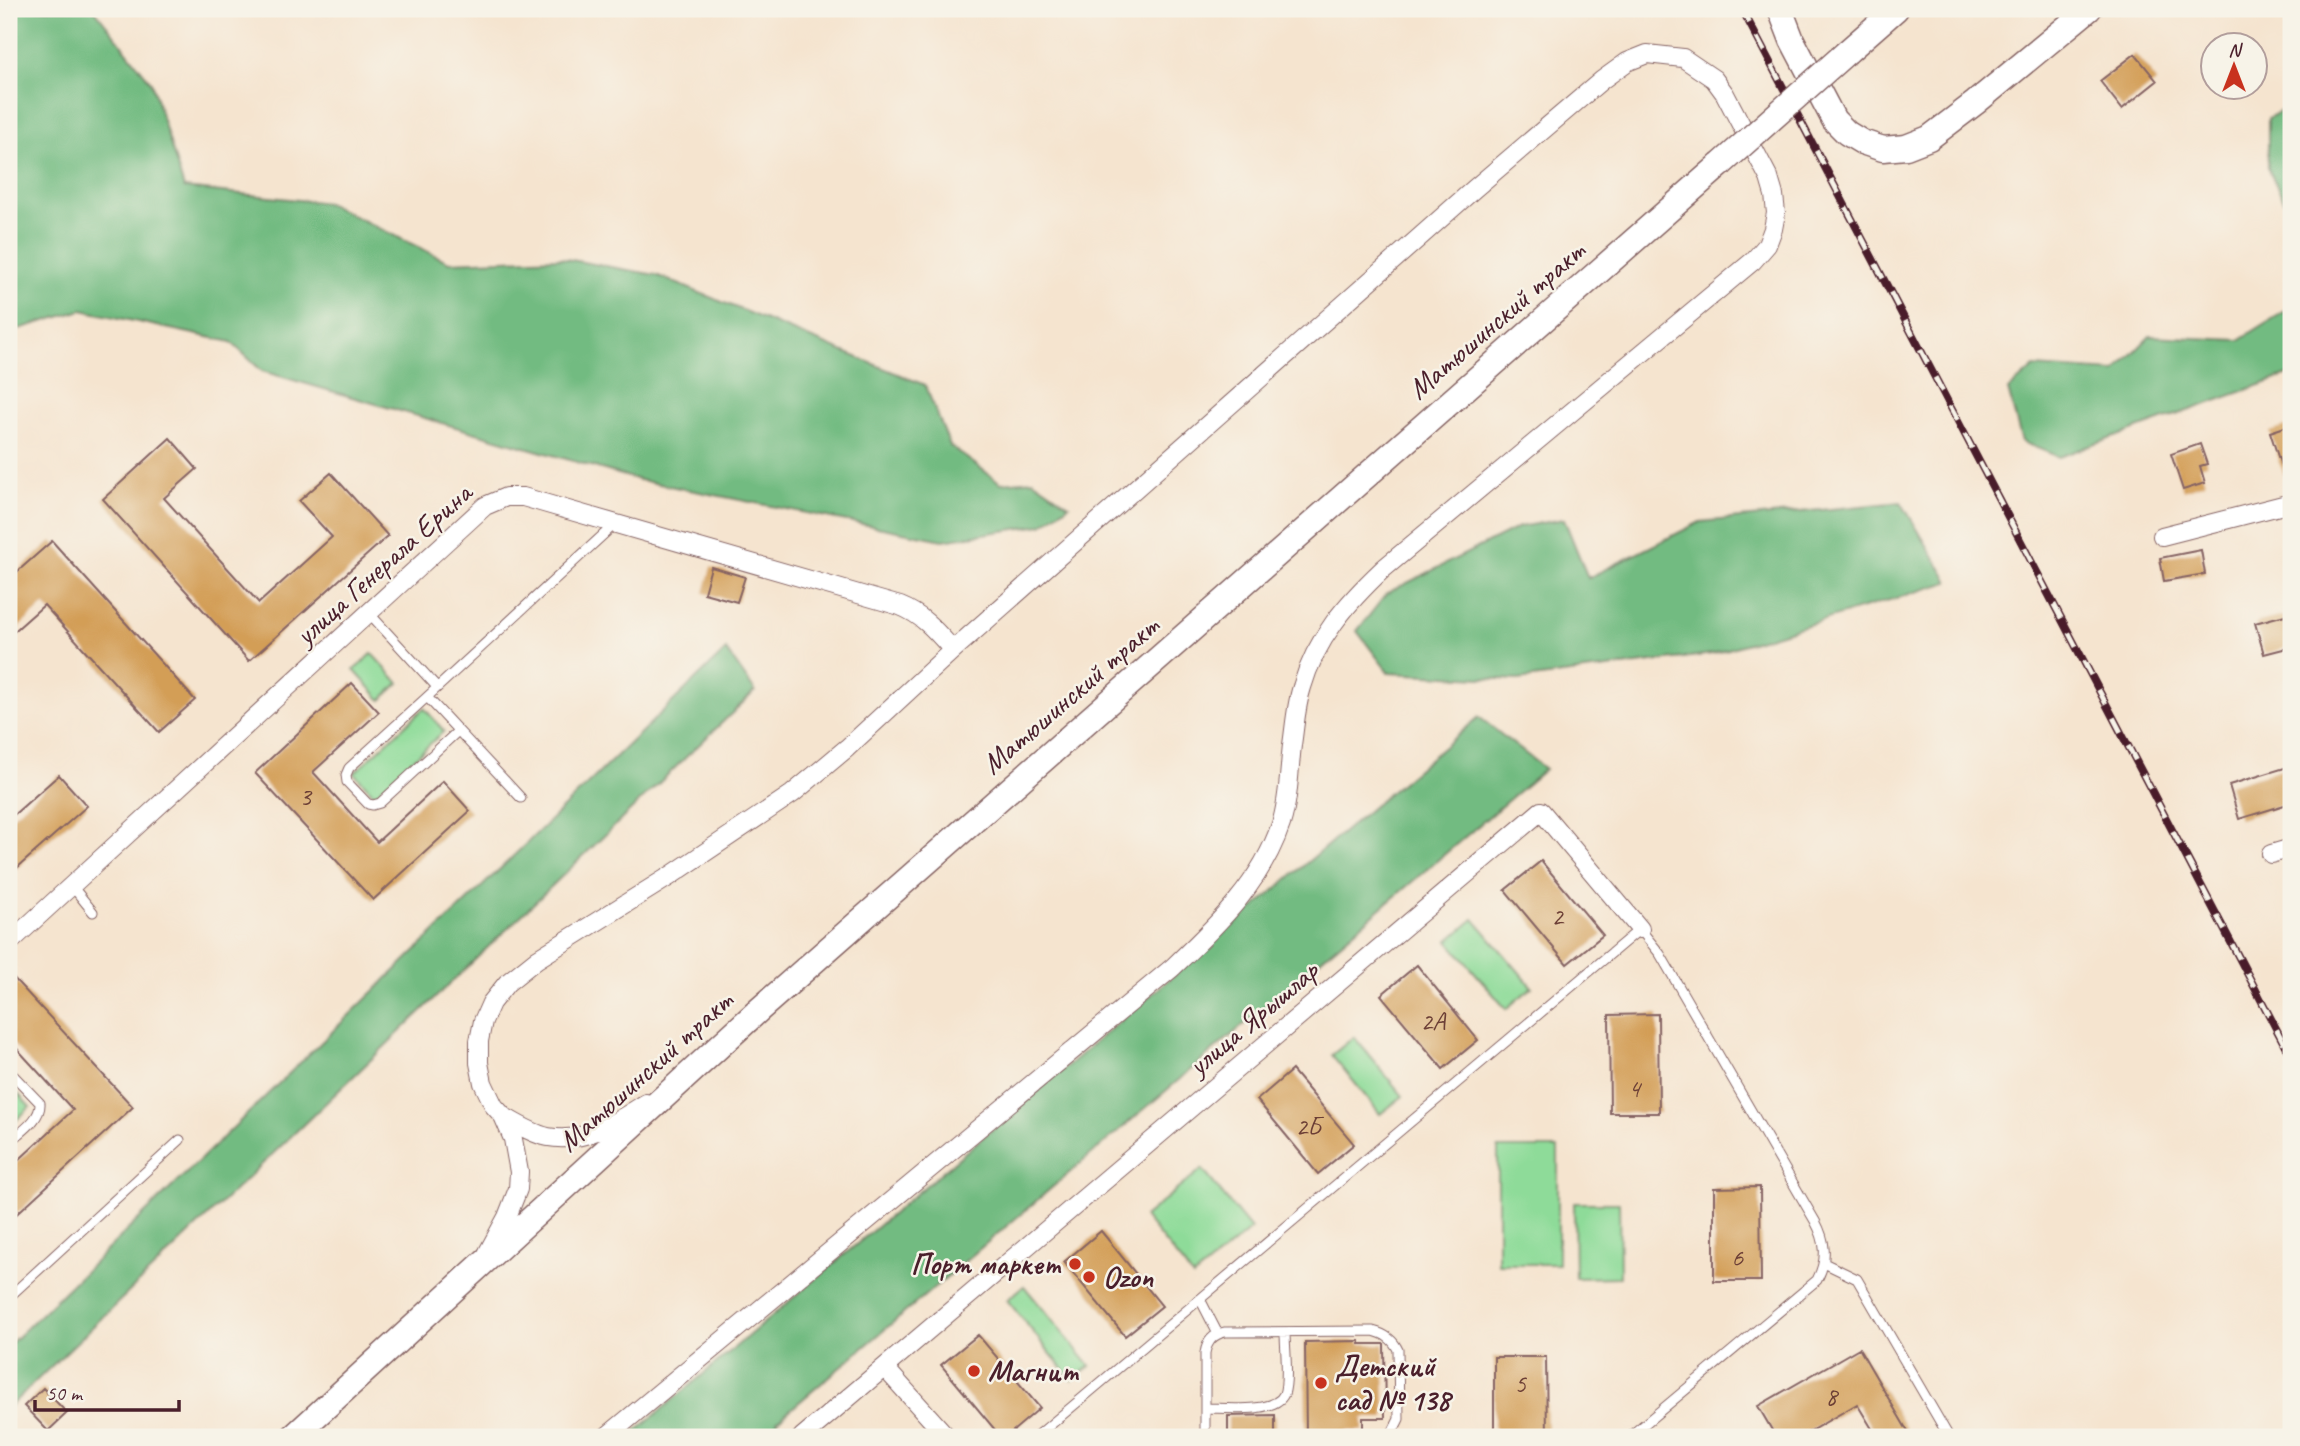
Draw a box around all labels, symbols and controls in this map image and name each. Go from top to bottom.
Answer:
north arrow [2198,32,2268,102]
text: N [2228,38,2243,62]
street label: Матюшинский тракт [1400,231,1595,407]
street label: улица Генерала Ерина [285,473,481,655]
street label: Матюшинский тракт [974,606,1169,782]
house number: 3 [299,780,313,813]
house number: 2 [1551,900,1565,933]
street label: улица Ярышлар [1178,951,1328,1085]
street label: Матюшинский тракт [550,981,742,1160]
house number: 2А [1421,1005,1447,1038]
house number: 4 [1628,1072,1642,1105]
house number: 2Б [1296,1110,1324,1143]
house number: 6 [1731,1241,1744,1274]
place label: Порт маркет [911,1245,1062,1283]
marker: Порт маркет [1067,1256,1083,1272]
place label: Ozon [1103,1258,1154,1296]
marker: Ozon [1081,1269,1097,1285]
place label: Детский сад № 138 [1335,1347,1453,1419]
place label: Магнит [988,1352,1079,1390]
marker: Магнит [966,1363,982,1379]
house number: 5 [1514,1367,1527,1400]
scale bar [35,1369,178,1413]
marker: Детский сад № 138 [1313,1375,1329,1391]
text: 50 m [46,1380,84,1406]
house number: 8 [1825,1380,1839,1413]

